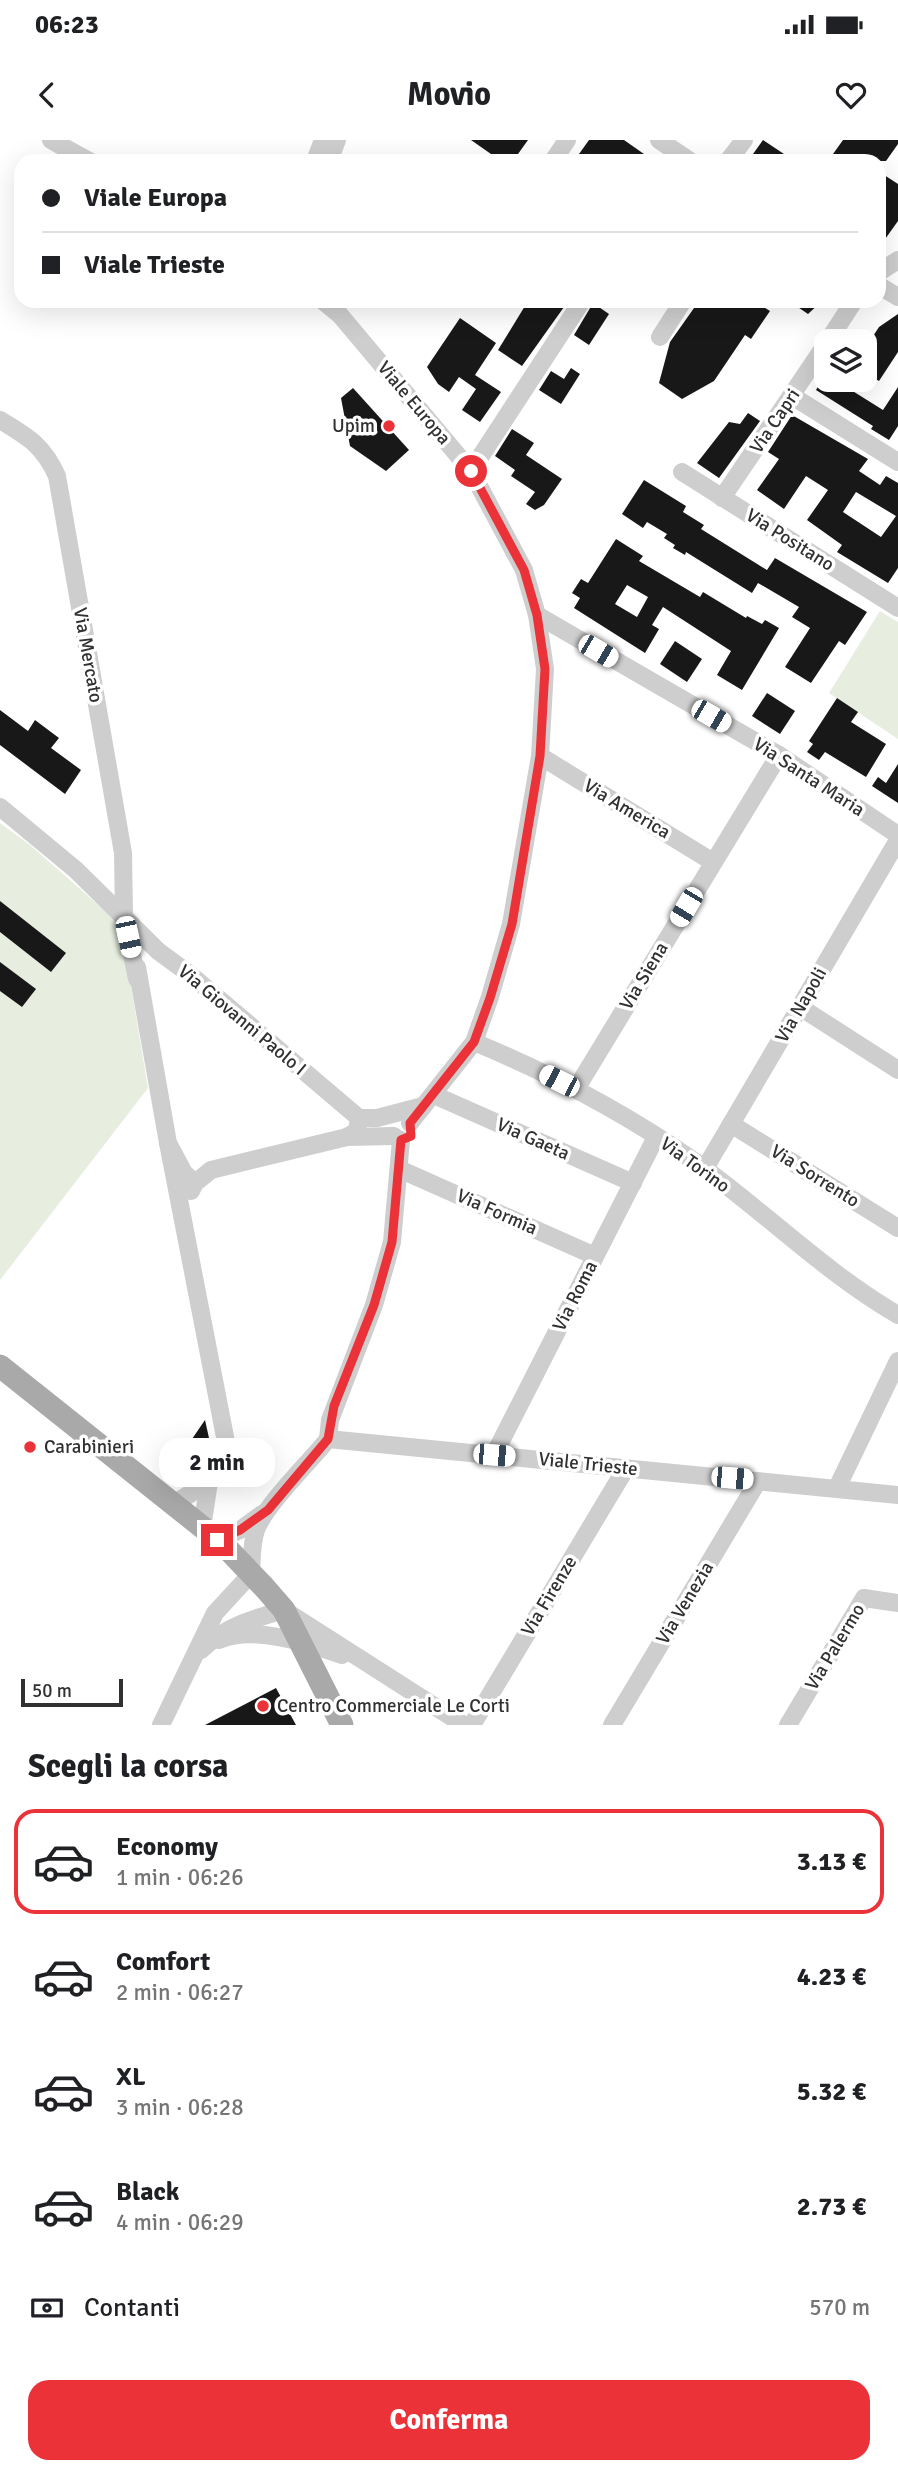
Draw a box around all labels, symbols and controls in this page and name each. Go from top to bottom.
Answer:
text: 06:23 [35,9,99,41]
text: Movio [407,75,491,114]
icon: back [28,76,66,114]
icon: heart [832,76,870,114]
text: Viale Europa [84,182,227,214]
text: Viale Trieste [84,249,225,281]
map controls [814,329,877,392]
button: layers [814,329,877,392]
street label: Viale Europa [372,356,456,450]
street label: Via Capri [745,384,805,458]
place label: Upim [332,414,375,438]
marker: Upim [381,418,397,434]
route start [455,455,487,487]
street label: Via Positano [741,503,839,577]
street label: Via Mercato [68,606,108,705]
car [575,631,622,671]
car [688,696,735,736]
street label: Via Santa Maria [749,732,869,822]
street label: Via America [579,774,675,844]
car [667,884,706,930]
car [114,914,143,960]
street label: Via Siena [614,938,674,1014]
street label: Via Giovanni Paolo I [173,959,311,1081]
street label: Via Napoli [770,963,832,1047]
car [536,1062,583,1100]
street label: Via Gaeta [493,1112,573,1166]
street label: Via Torino [655,1132,735,1198]
street label: Via Sorrento [766,1139,864,1213]
street label: Via Formia [453,1184,541,1240]
street label: Via Roma [547,1257,603,1335]
place label: Carabinieri [44,1435,134,1459]
callout: 2 min [159,1438,275,1488]
marker: Carabinieri [22,1439,38,1455]
car [473,1443,516,1467]
street label: Viale Trieste [537,1447,639,1481]
text: 2 min [189,1448,245,1477]
car [711,1466,754,1490]
route end [201,1524,233,1556]
street label: Via Firenze [516,1552,582,1640]
street label: Via Venezia [651,1557,719,1649]
street label: Via Palermo [800,1599,870,1695]
scale bar [21,1676,122,1708]
text: 50 m [32,1679,72,1703]
place label: Centro Commerciale Le Corti [277,1694,510,1718]
marker: Centro Commerciale Le Corti [255,1698,271,1714]
text: Scegli la corsa [28,1747,229,1786]
icon: car [32,1830,95,1893]
text: Economy [116,1831,218,1863]
text: 3.13 € [797,1846,866,1878]
text: 1 min · 06:26 [116,1863,244,1892]
icon: car [32,1945,95,2008]
text: Comfort [116,1946,210,1978]
text: 4.23 € [797,1961,866,1993]
text: 2 min · 06:27 [116,1978,244,2007]
icon: car [32,2060,95,2123]
text: XL [116,2061,146,2093]
text: 5.32 € [797,2076,866,2108]
text: 3 min · 06:28 [116,2093,244,2122]
icon: car [32,2175,95,2238]
text: Black [116,2176,179,2208]
text: 2.73 € [797,2191,866,2223]
text: 4 min · 06:29 [116,2208,244,2237]
icon: cash [28,2289,66,2327]
text: Contanti [84,2292,180,2324]
text: 570 m [809,2293,870,2322]
button: Conferma [28,2380,870,2460]

